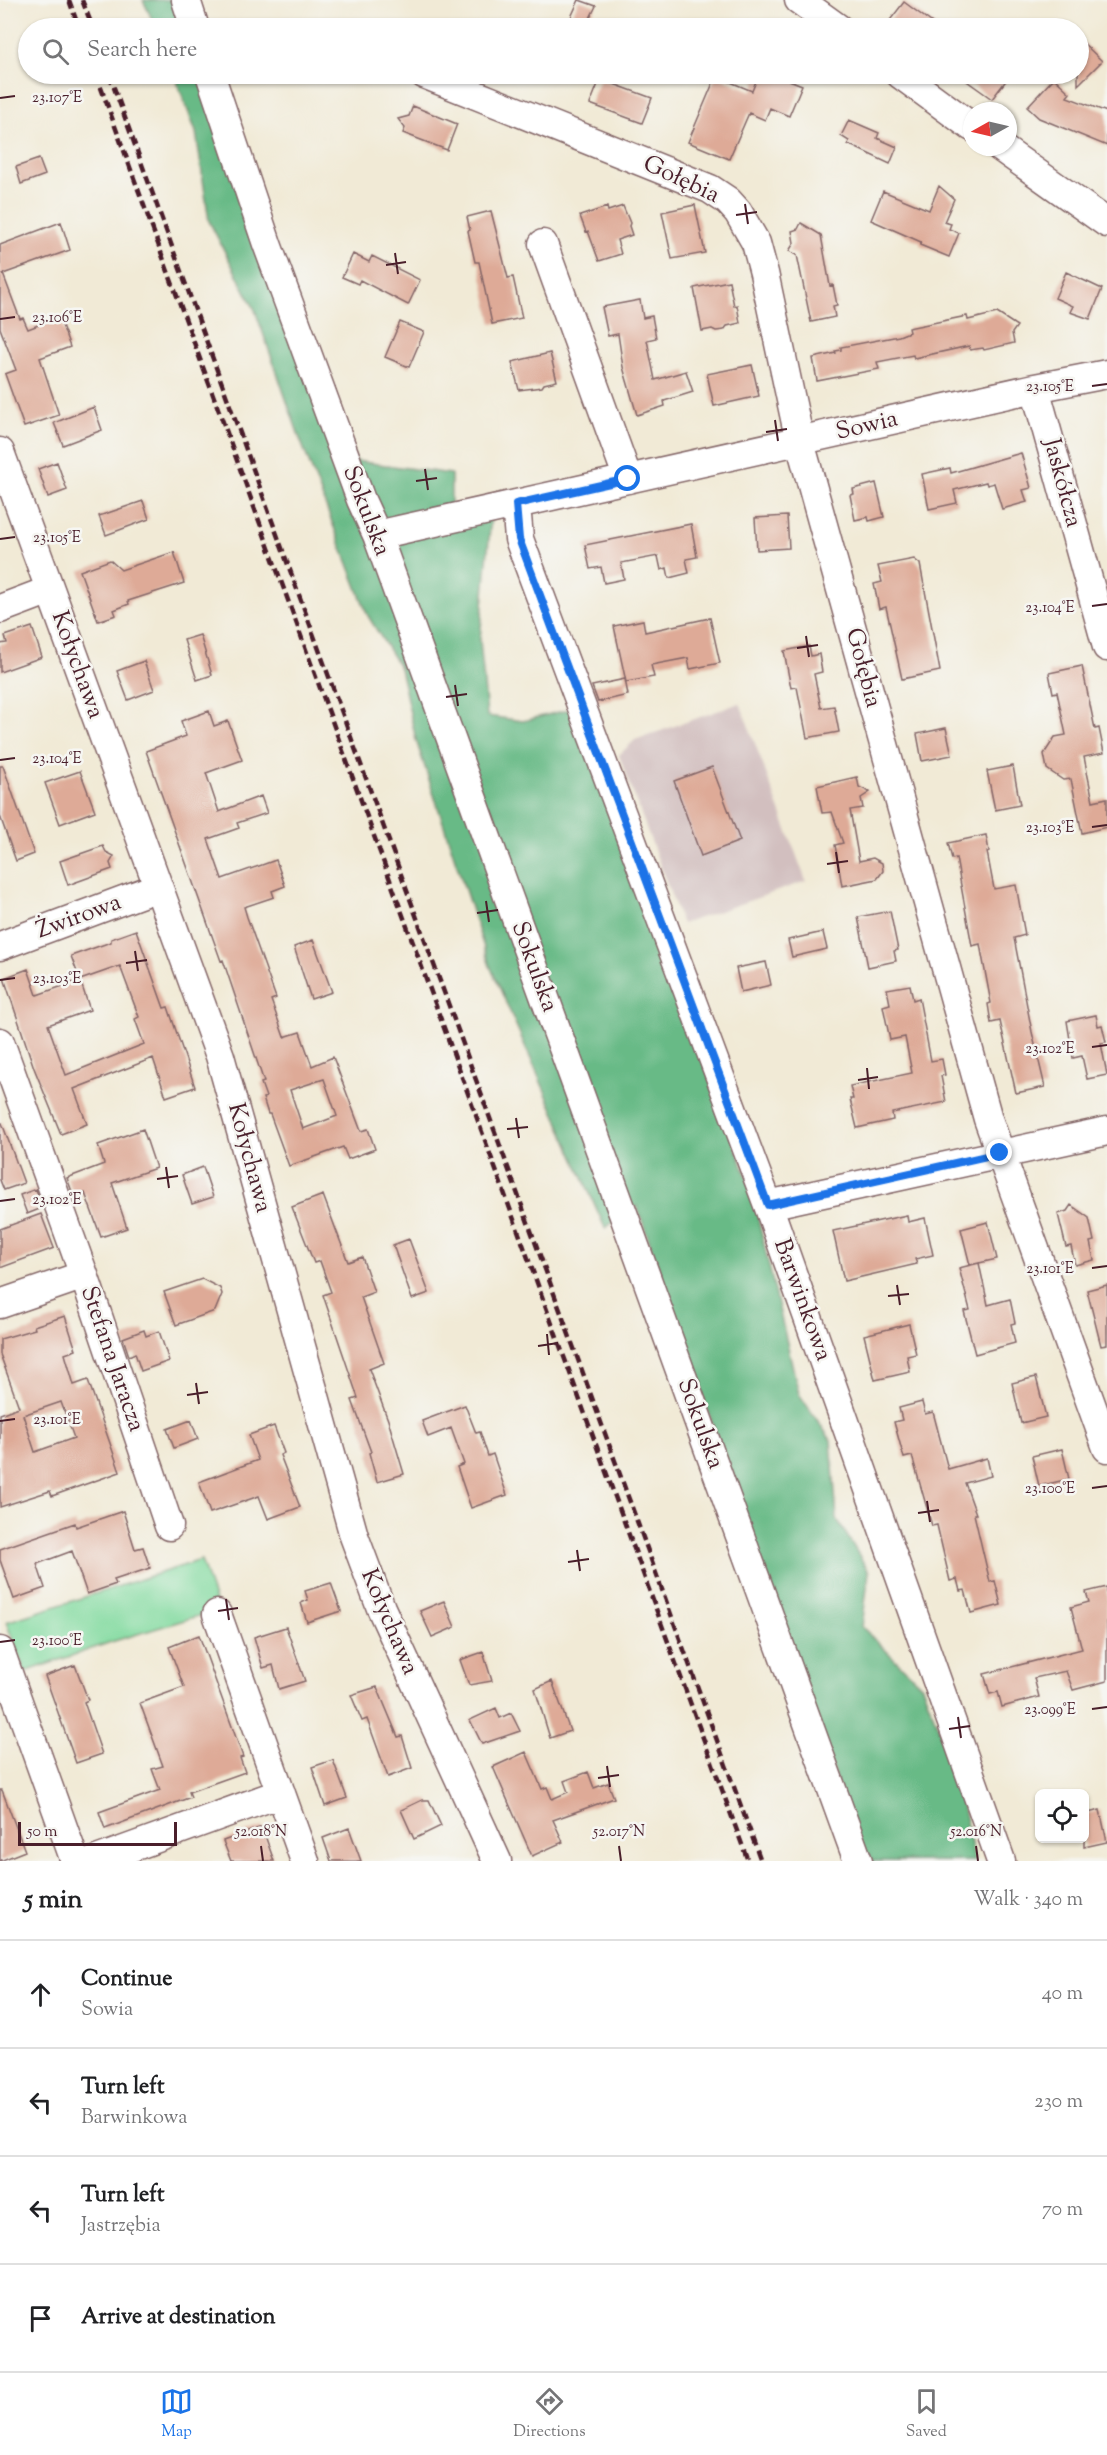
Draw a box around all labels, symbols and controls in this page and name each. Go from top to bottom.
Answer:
search box [18,18,1089,84]
icon: search [39,35,72,68]
text: Search here [87,35,197,67]
text: 23.107°E [32,88,82,109]
north arrow [963,102,1017,156]
street label: Gołębia [637,147,725,213]
text: 23.106°E [32,308,82,329]
text: 23.105°E [1026,377,1074,398]
street label: Sowia [833,402,901,450]
street label: Jaskółcza [1033,433,1090,531]
street label: Sokulska [333,461,399,561]
route start [614,465,640,491]
text: 23.105°E [33,528,81,549]
text: 23.104°E [1025,598,1075,619]
street label: Kołychawa [42,606,112,724]
street label: Gołębia [836,624,890,712]
text: 23.104°E [32,749,82,770]
text: 23.103°E [1026,818,1074,839]
street label: Żwirowa [32,886,126,948]
street label: Sokulska [502,917,566,1017]
text: 23.103°E [33,969,81,990]
text: 23.102°E [1025,1039,1075,1060]
street label: Kołychawa [218,1099,280,1217]
route end [986,1139,1012,1165]
text: 23.102°E [32,1190,82,1211]
street label: Barwinkowa [764,1234,840,1366]
text: 23.101°E [1026,1259,1074,1280]
street label: Stefana Jaracza [71,1282,153,1436]
street label: Sokulska [668,1374,732,1474]
text: 23.101°E [33,1410,81,1431]
text: 23.100°E [1025,1479,1075,1500]
street label: Kołychawa [351,1564,427,1680]
text: 23.100°E [32,1631,82,1652]
text: 23.099°E [1024,1700,1076,1721]
map controls [1035,1789,1089,1843]
button: locate [1035,1789,1089,1843]
scale bar [18,1819,177,1846]
text: 50 m [27,1821,58,1844]
text: 52.018°N [234,1822,287,1843]
text: 52.017°N [592,1822,645,1843]
text: 52.016°N [949,1822,1002,1843]
text: 5 min [24,1882,83,1919]
text: Walk · 340 m [973,1886,1083,1915]
text: Continue [81,1964,172,1996]
icon: ahead [24,1978,57,2011]
text: 40 m [1042,1980,1083,2009]
text: Sowia [81,1996,133,2025]
text: Turn left [81,2072,164,2104]
icon: left [24,2086,57,2119]
text: 230 m [1034,2088,1083,2117]
text: Barwinkowa [81,2104,188,2133]
text: Turn left [81,2180,164,2212]
icon: left [24,2194,57,2227]
text: 70 m [1042,2196,1083,2225]
text: Jastrzębia [81,2212,161,2241]
icon: arrive [24,2302,57,2335]
text: Arrive at destination [81,2302,276,2334]
tab: Map [160,2385,193,2444]
tab: Directions [513,2385,586,2444]
tab: Saved [906,2385,947,2444]

